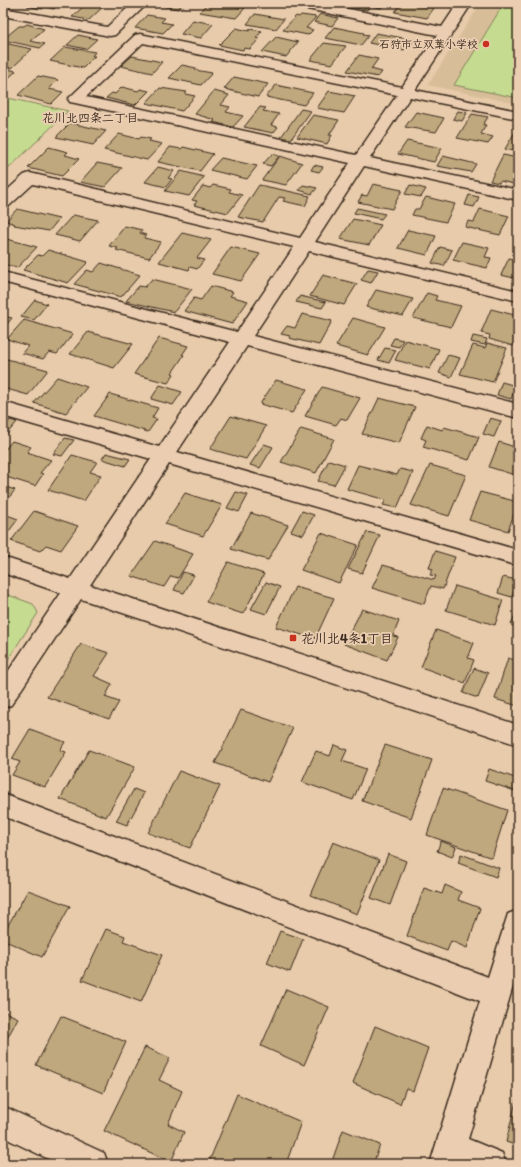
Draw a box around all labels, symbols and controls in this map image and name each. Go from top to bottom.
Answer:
place label: 石狩市立双葉小学校 [379,38,478,51]
marker: 石狩市立双葉小学校 [481,39,491,49]
district label: 花川北四条二丁目 [42,111,138,125]
place label: 花川北4条1丁目 [301,631,393,646]
marker: 花川北4条1丁目 [288,633,298,643]

